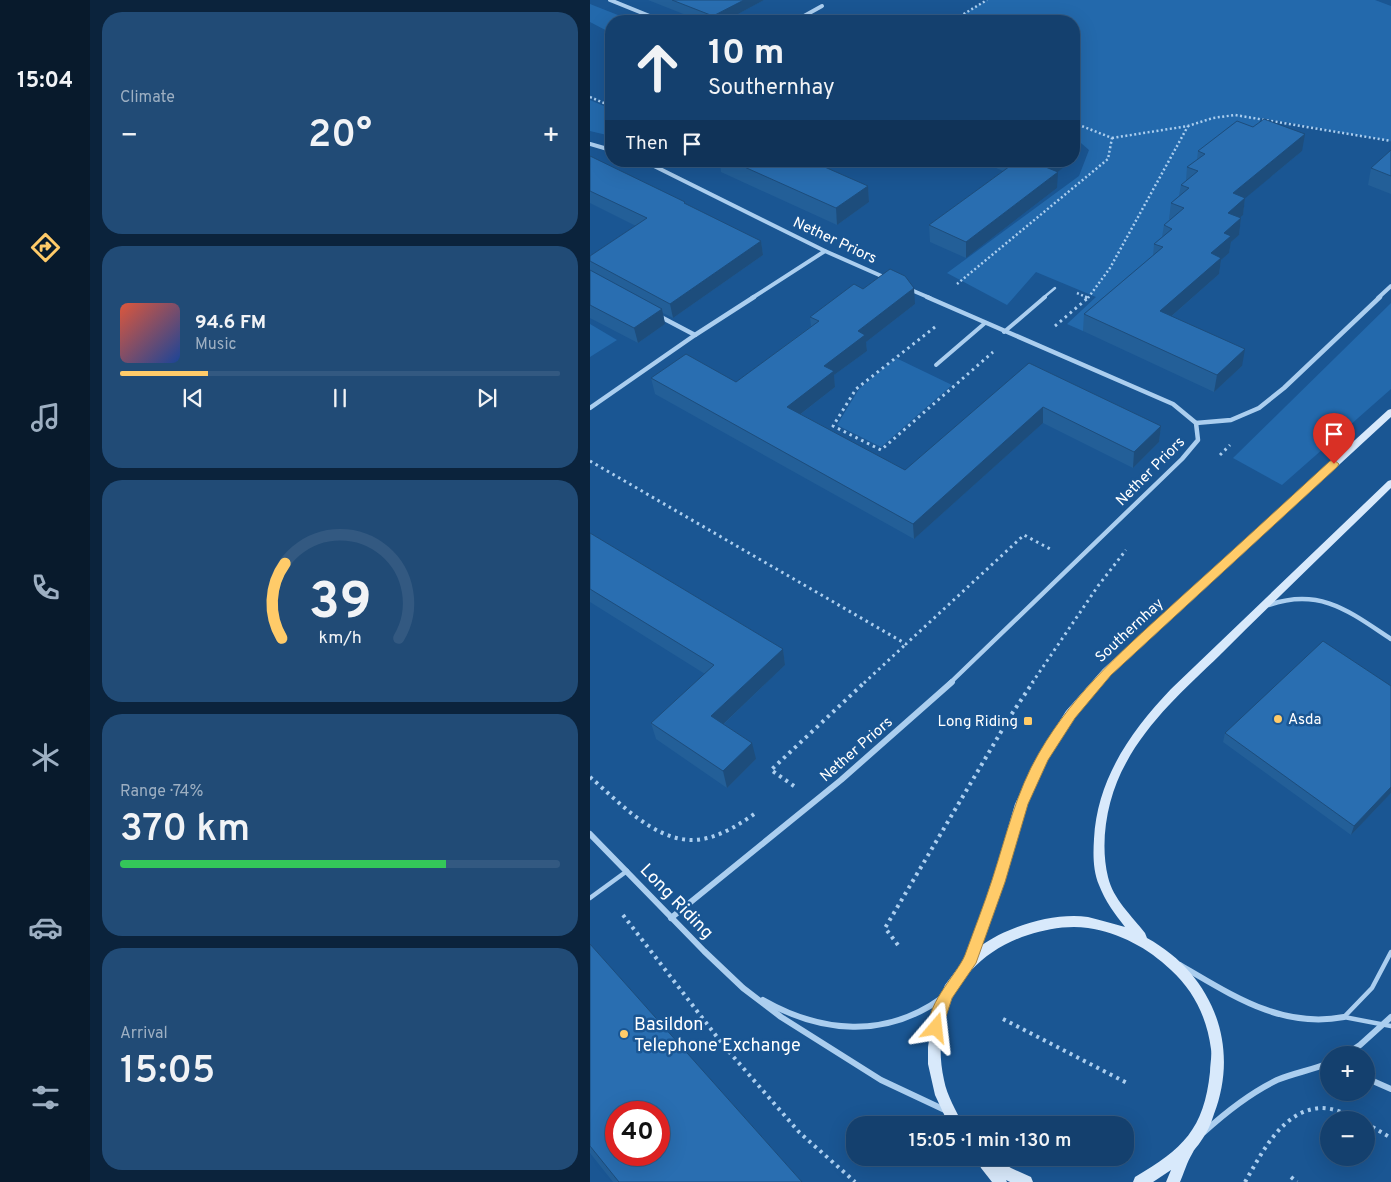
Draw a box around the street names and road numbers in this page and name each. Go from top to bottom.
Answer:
street label: Nether Priors [789,214,879,269]
street label: Nether Priors [1112,433,1190,511]
street label: Southernhay [1092,595,1168,667]
street label: Nether Priors [817,713,897,787]
street label: Long Riding [634,859,718,945]

